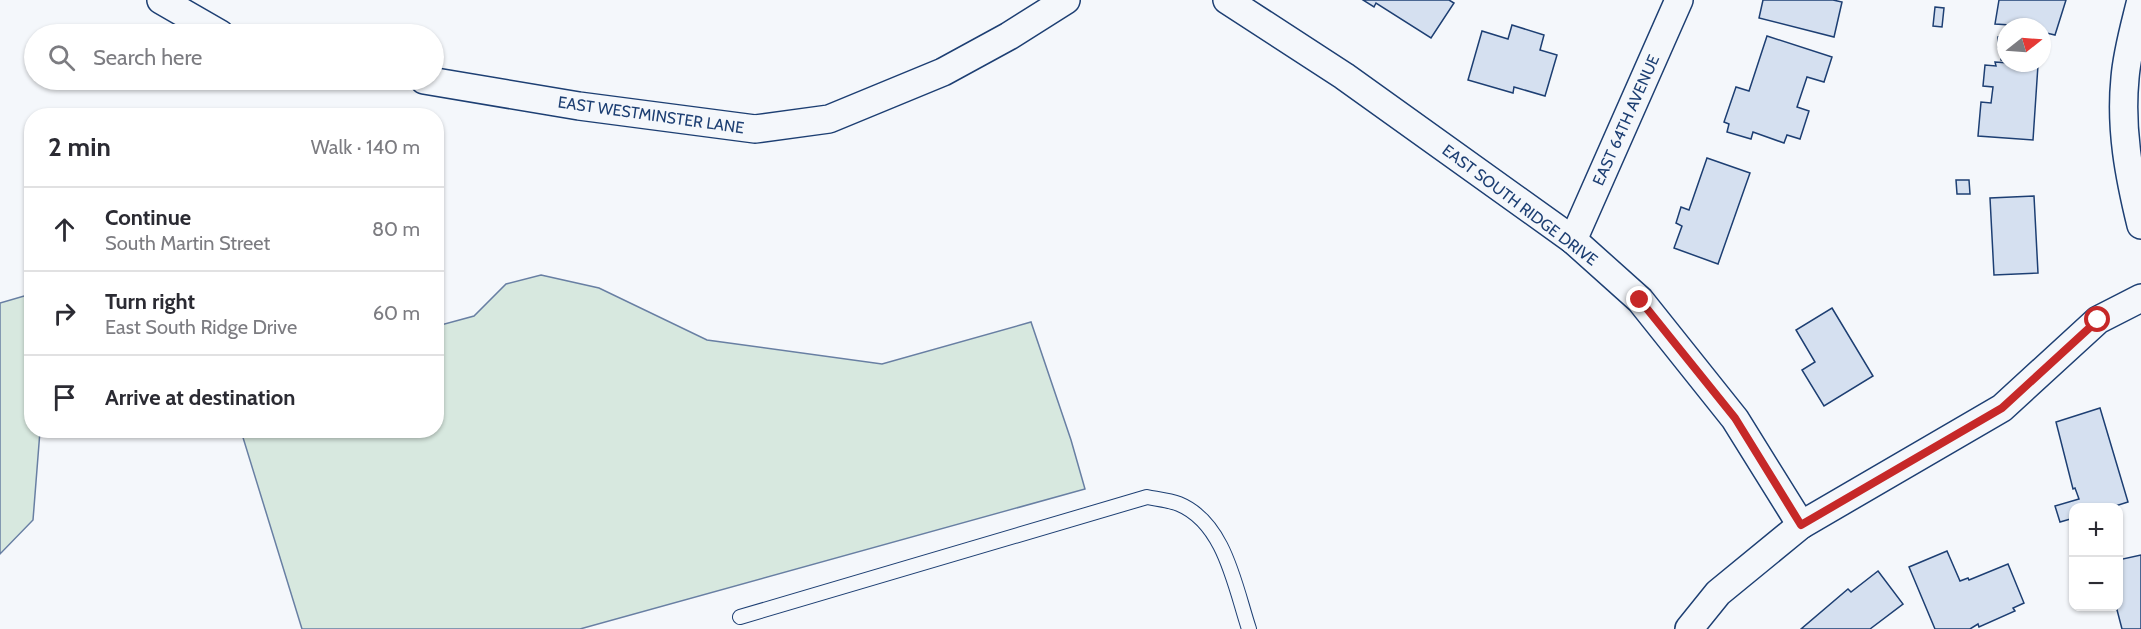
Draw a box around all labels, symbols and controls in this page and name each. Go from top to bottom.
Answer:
north arrow [1997,18,2051,72]
search box [24,24,444,90]
icon: search [45,41,78,74]
text: Search here [93,44,202,71]
street label: EAST 64TH AVENUE [1589,52,1663,188]
street label: EAST WESTMINSTER LANE [557,93,745,138]
text: 2 min [48,131,111,163]
text: Walk · 140 m [311,135,420,159]
street label: EAST SOUTH RIDGE DRIVE [1439,140,1601,270]
text: Continue [105,204,191,231]
icon: ahead [48,213,81,246]
text: 80 m [372,217,420,241]
text: South Martin Street [105,231,270,255]
route end [1626,286,1652,312]
text: Turn right [105,288,195,315]
icon: right [48,297,81,330]
text: 60 m [373,301,420,325]
route start [2084,306,2110,332]
text: East South Ridge Drive [105,315,297,339]
icon: arrive [48,381,81,414]
text: Arrive at destination [105,384,295,411]
map controls [2069,503,2123,611]
button: + [2069,503,2123,557]
button: − [2069,557,2123,611]

